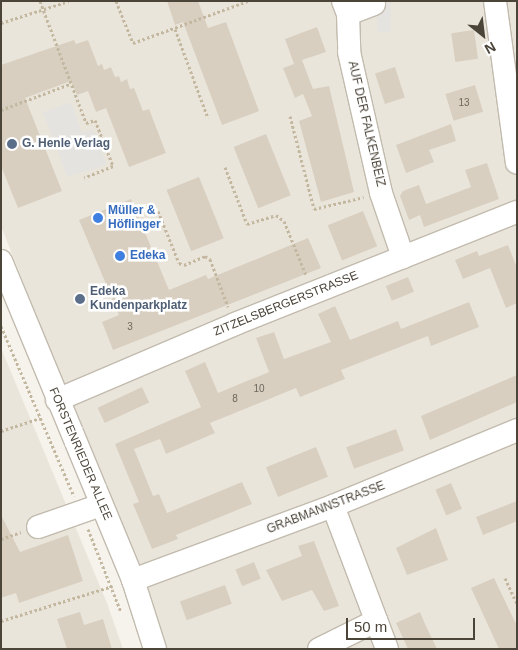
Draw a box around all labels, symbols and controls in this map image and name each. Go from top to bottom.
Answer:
north arrow [458,10,508,60]
text: N [482,39,499,58]
street label: AUF DER FALKENBEIZ [345,60,387,188]
house number: 13 [458,97,470,109]
place label: G. Henle Verlag [22,137,110,151]
marker: G. Henle Verlag [6,138,18,150]
place label: Müller & Höflinger [108,204,161,232]
marker: Müller & Höflinger [92,212,104,224]
place label: Edeka [130,249,165,263]
marker: Edeka [114,250,126,262]
street label: ZITZELSBERGERSTRASSE [212,268,360,340]
place label: Edeka Kundenparkplatz [90,285,187,313]
marker: Edeka Kundenparkplatz [74,293,86,305]
house number: 3 [127,321,133,333]
house number: 10 [253,383,265,395]
street label: FORSTENRIEDER ALLEE [45,385,115,523]
house number: 8 [232,393,238,405]
street label: GRABMANNSTRASSE [265,479,387,537]
scale bar [348,608,477,640]
text: 50 m [354,618,387,635]

